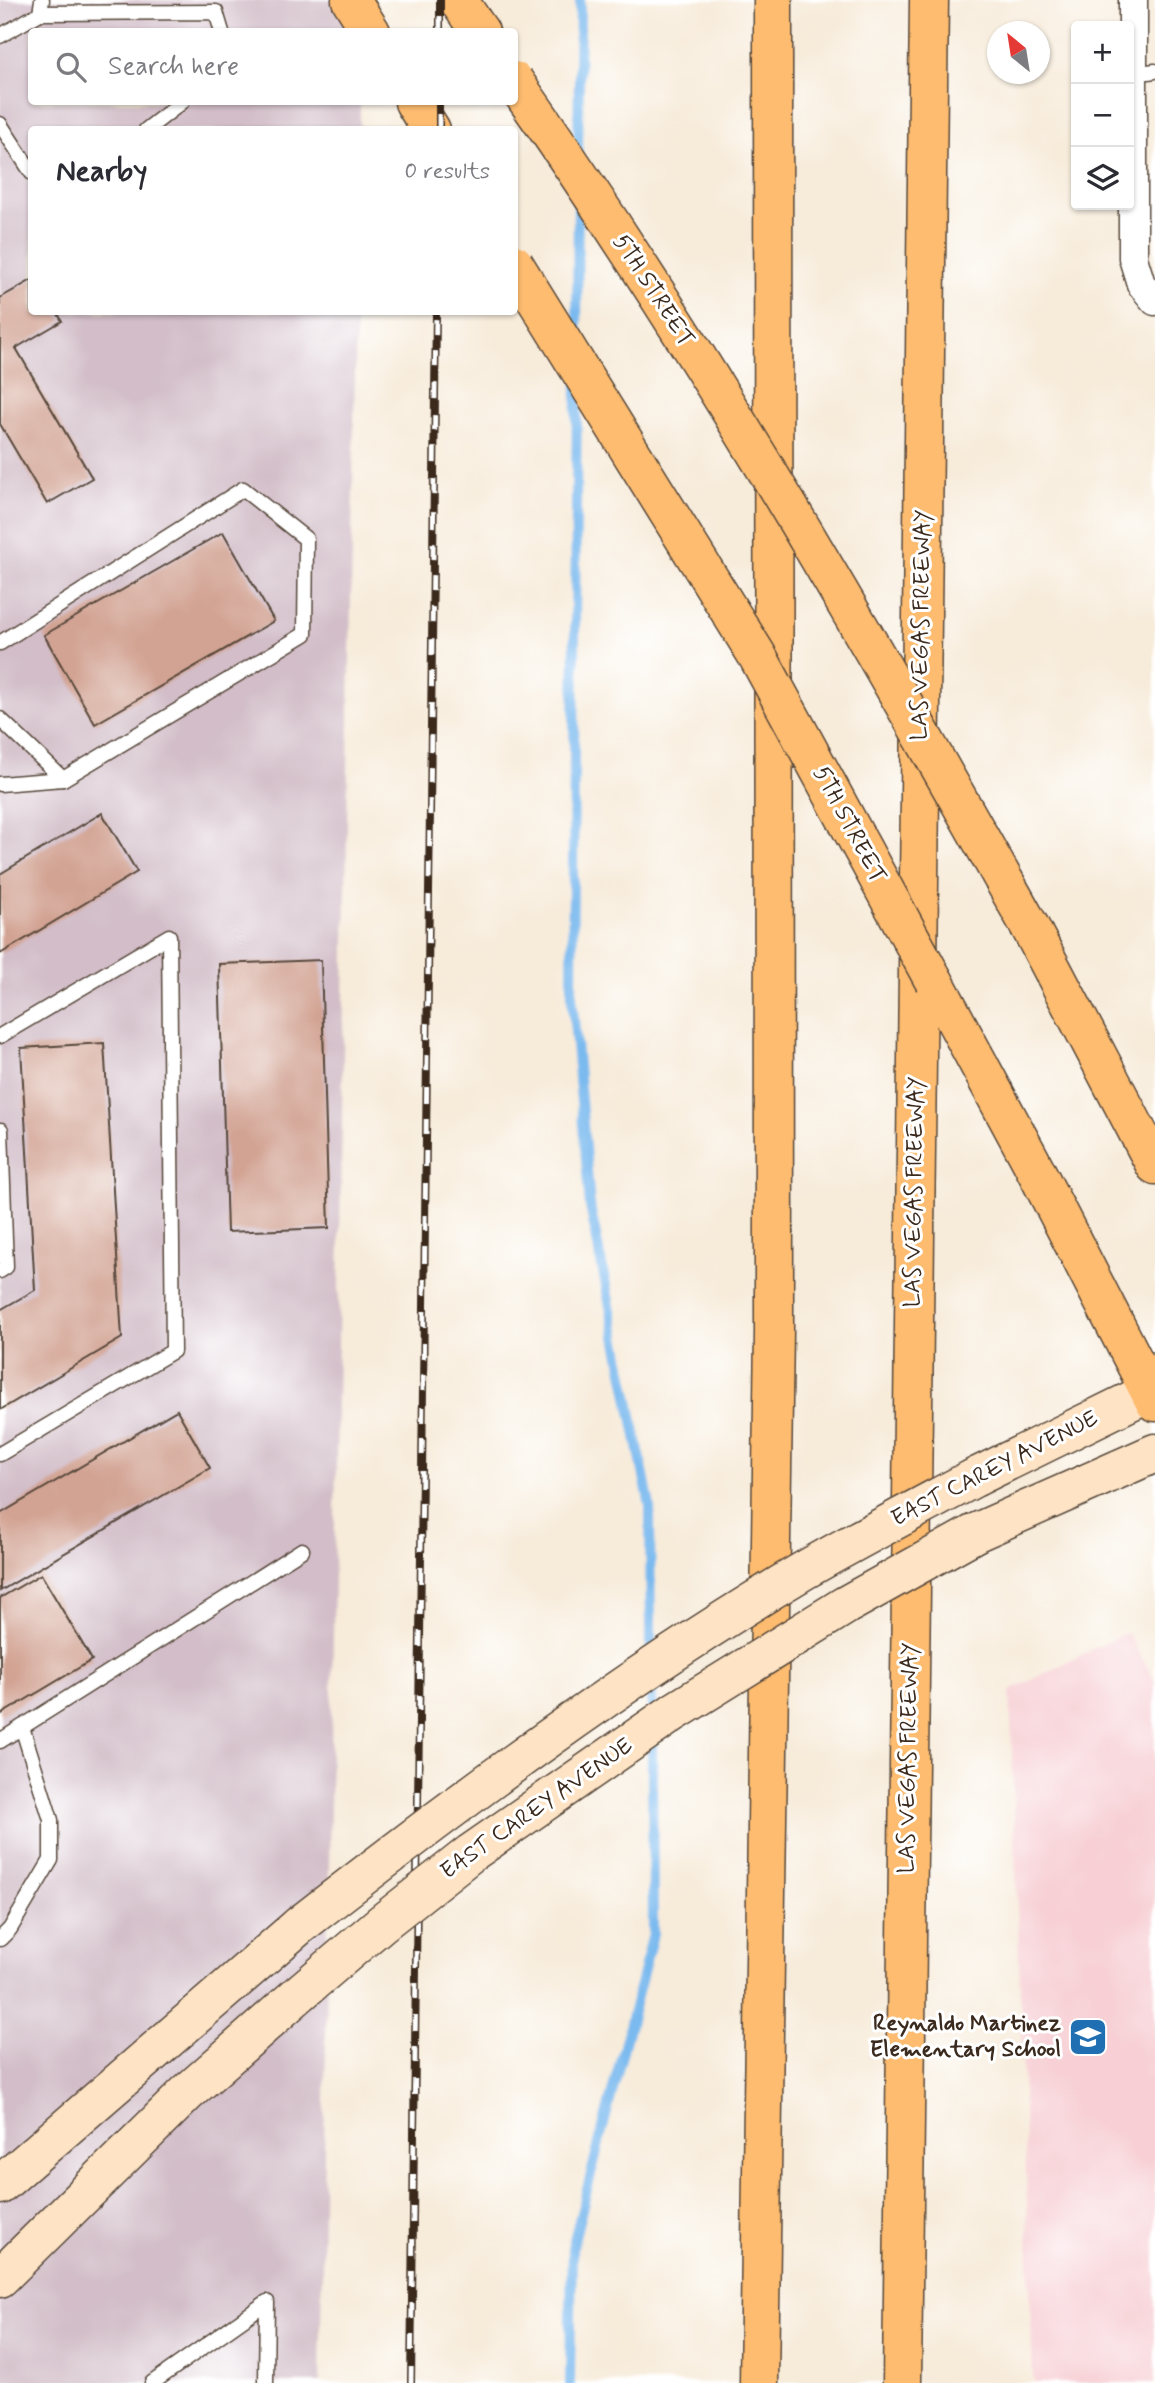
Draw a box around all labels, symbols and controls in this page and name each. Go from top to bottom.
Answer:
north arrow [987,21,1050,84]
map controls [1071,21,1134,210]
button: + [1071,21,1134,84]
search box [28,28,518,105]
icon: search [52,48,90,86]
text: Search here [108,50,239,84]
button: − [1071,84,1134,147]
button: layers [1071,147,1134,210]
text: Nearby [56,152,147,191]
text: 0 results [404,157,490,187]
street label: 5TH STREET [605,229,701,353]
street label: LAS VEGAS FREEWAY [905,509,939,741]
street label: 5TH STREET [806,761,892,889]
street label: LAS VEGAS FREEWAY [898,1076,932,1308]
street label: EAST CAREY AVENUE [886,1404,1104,1534]
street label: LAS VEGAS FREEWAY [892,1642,926,1874]
street label: EAST CAREY AVENUE [435,1731,639,1887]
place label: Reynaldo Martinez Elementary School [870,2009,1062,2065]
school or university icon: Reynaldo Martinez Elementary School [1067,2016,1109,2058]

